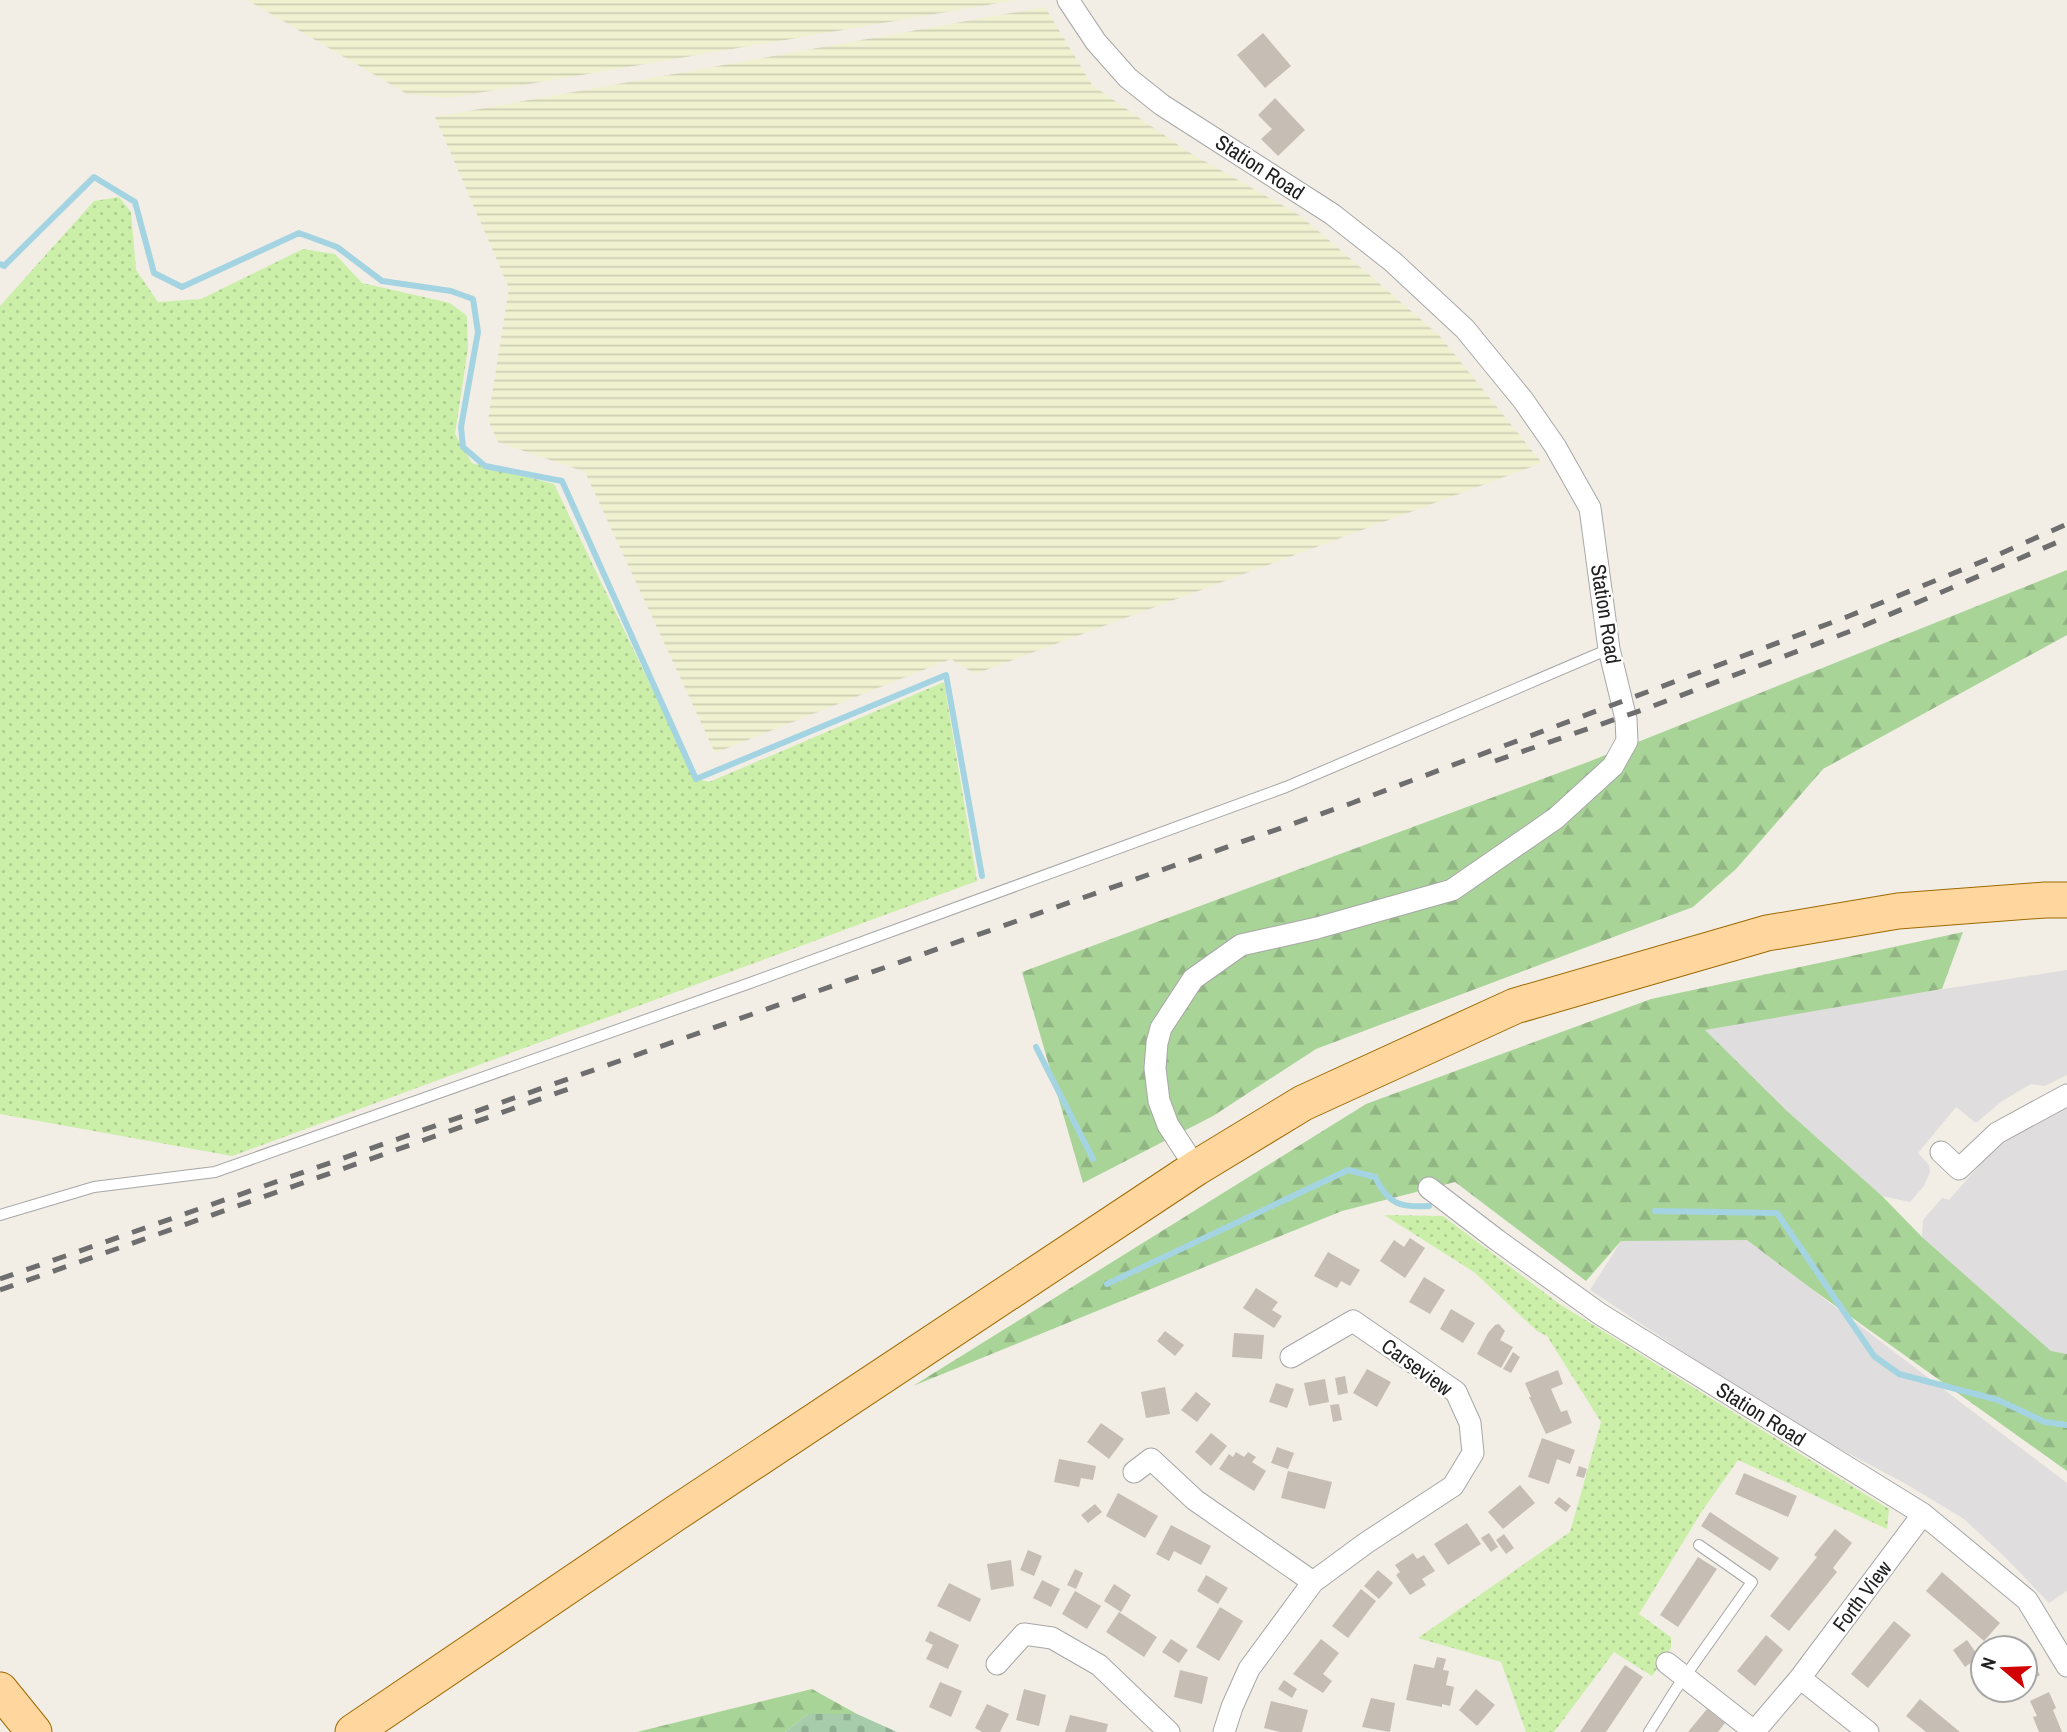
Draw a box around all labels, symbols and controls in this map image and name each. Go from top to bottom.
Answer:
street label: Station Road [1210,127,1310,207]
street label: Station Road [1584,562,1628,666]
street label: Carseview [1376,1331,1459,1403]
street label: Station Road [1711,1375,1811,1453]
street label: Forth View [1826,1554,1899,1638]
north arrow [1969,1634,2039,1704]
text: N [1974,1654,2002,1673]

